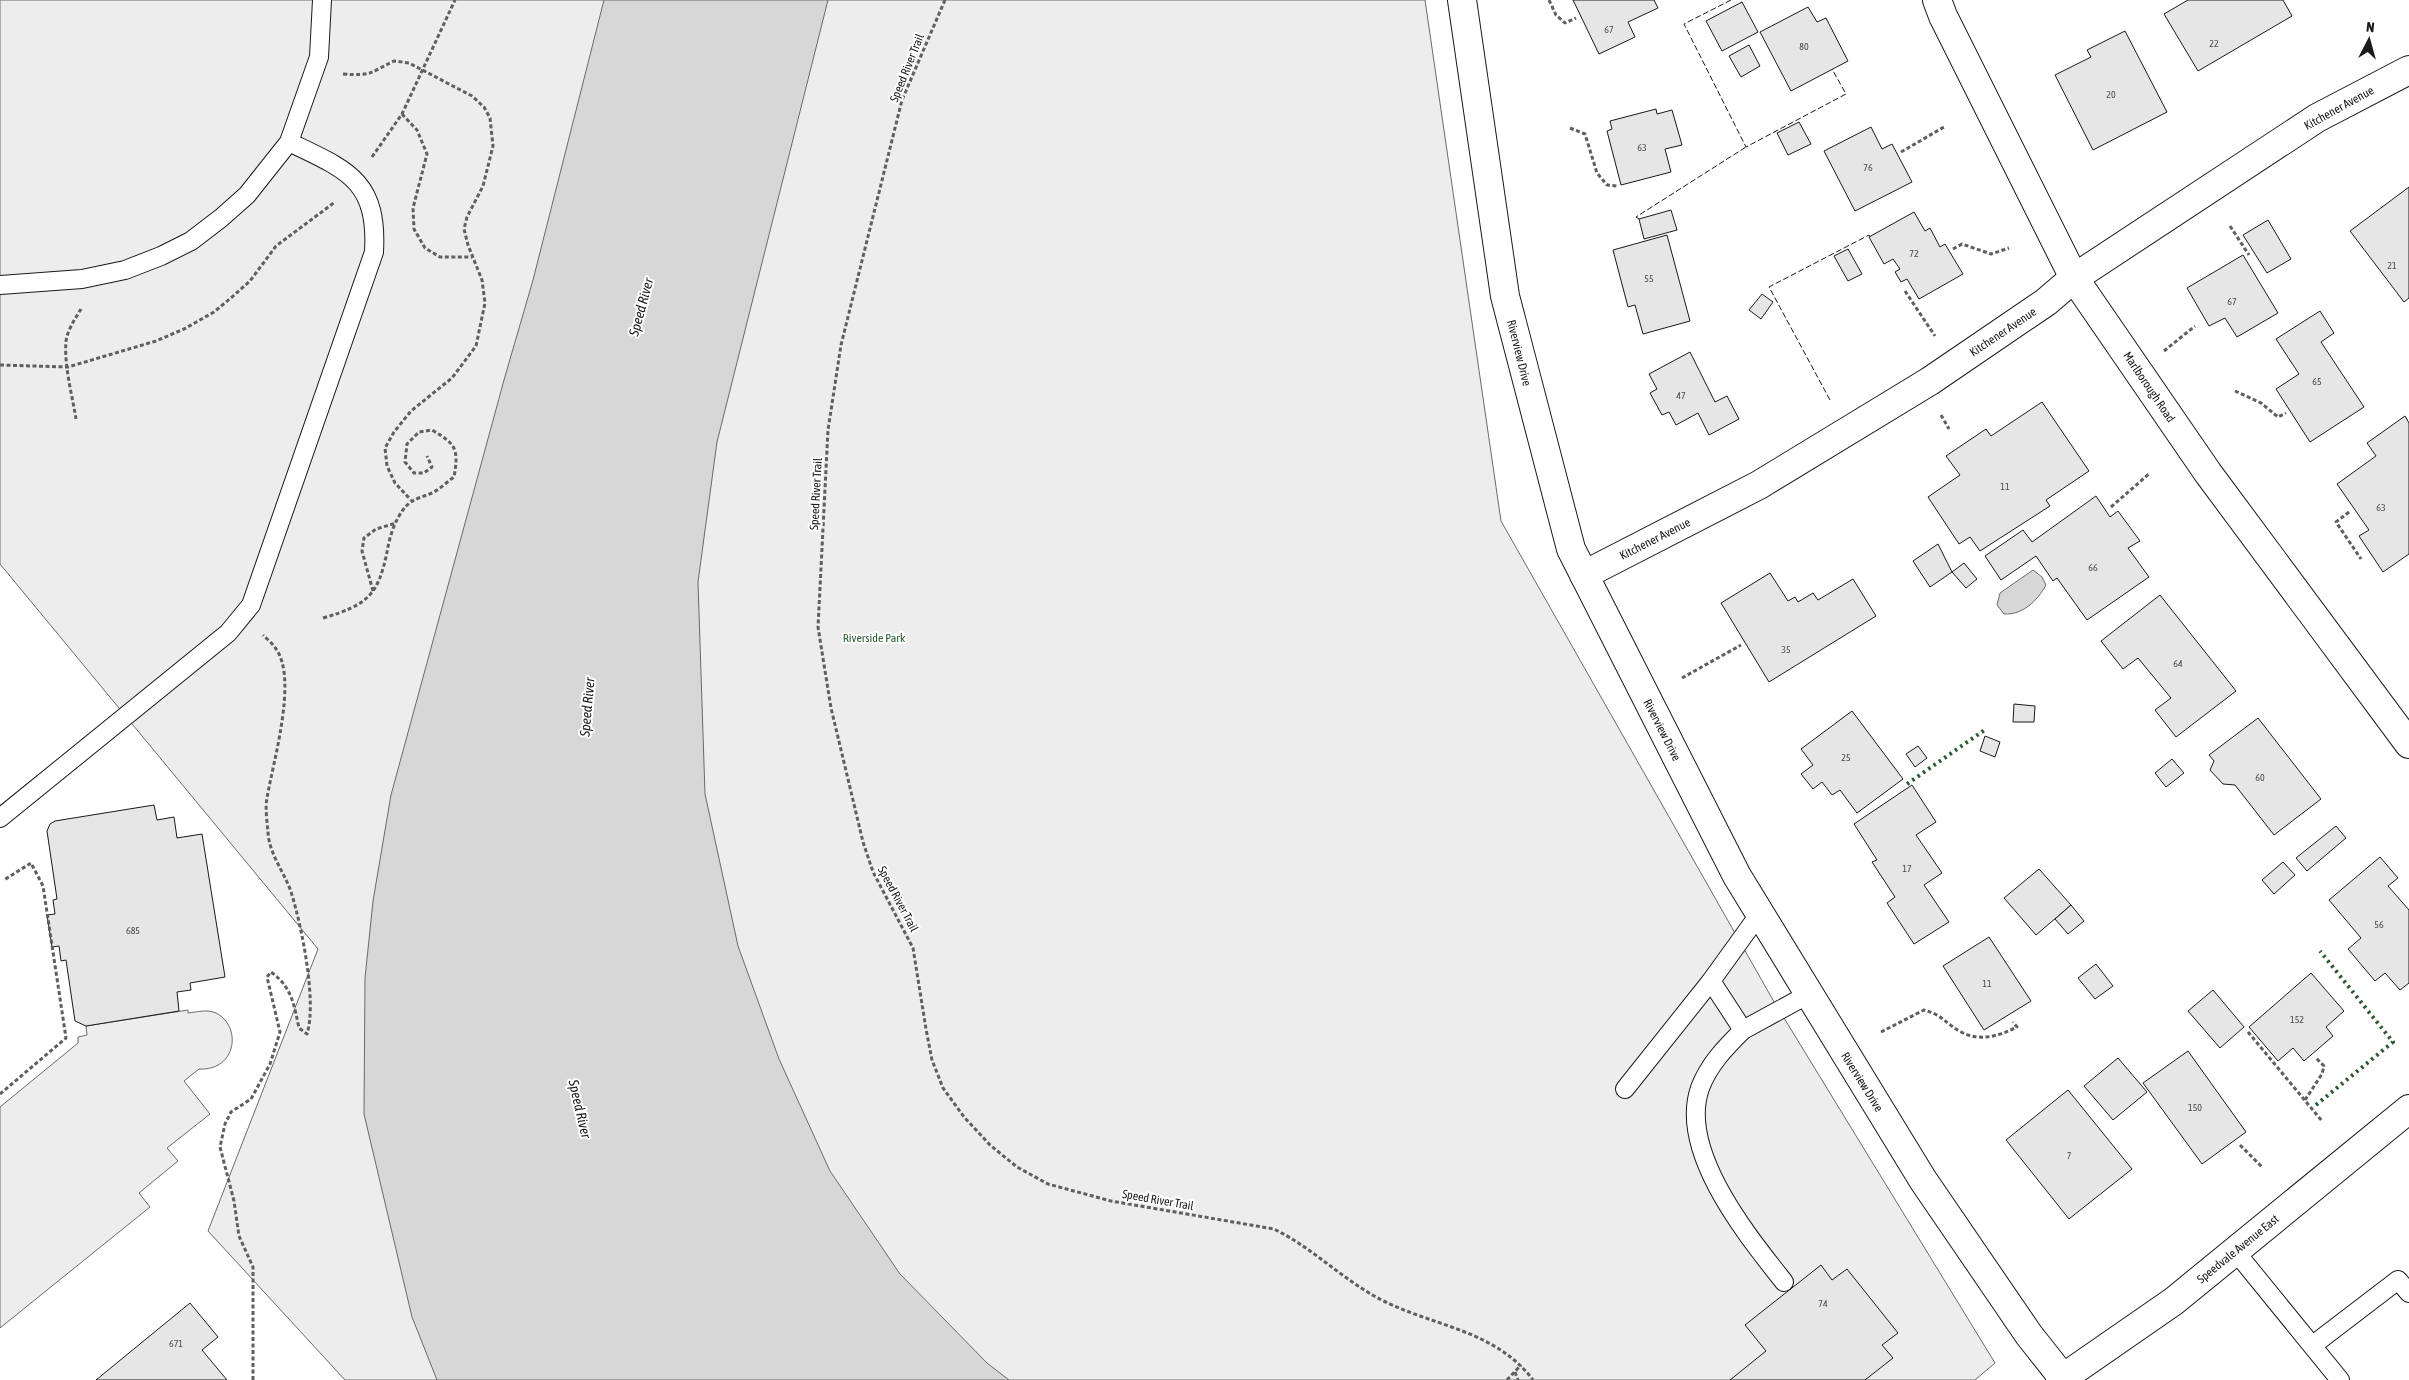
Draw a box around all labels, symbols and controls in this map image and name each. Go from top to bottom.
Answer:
north arrow [2344,15,2394,65]
text: N [2365,19,2375,35]
house number: 67 [1604,24,1614,35]
street label: Speed River Trail [887,31,927,104]
house number: 22 [2209,38,2219,49]
house number: 80 [1799,41,1809,52]
street label: Kitchener Avenue [2302,83,2376,133]
house number: 20 [2106,89,2116,100]
house number: 63 [1637,142,1647,153]
house number: 76 [1863,162,1873,173]
house number: 72 [1909,248,1919,259]
house number: 21 [2387,260,2397,271]
house number: 55 [1644,273,1654,284]
water label: Speed River [625,275,657,339]
house number: 67 [2227,296,2237,307]
street label: Kitchener Avenue [1967,305,2039,359]
street label: Riverview Drive [1504,318,1534,388]
street label: Marlborough Road [2120,349,2178,425]
house number: 65 [2312,376,2322,387]
house number: 47 [1676,390,1686,401]
street label: Speed River Trail [807,457,825,531]
house number: 11 [2000,481,2010,492]
house number: 63 [2376,502,2386,513]
street label: Kitchener Avenue [1617,515,1693,563]
house number: 66 [2088,562,2098,573]
park label: Riverside Park [843,631,906,645]
house number: 35 [1781,644,1791,655]
house number: 64 [2173,658,2183,669]
water label: Speed River [576,676,598,738]
street label: Riverview Drive [1640,697,1684,763]
house number: 25 [1841,752,1851,763]
house number: 60 [2255,772,2265,783]
house number: 17 [1902,863,1912,874]
street label: Speed River Trail [875,864,922,935]
house number: 56 [2374,919,2384,930]
house number: 685 [126,925,140,936]
house number: 11 [1982,978,1992,989]
house number: 152 [2290,1014,2304,1025]
street label: Riverview Drive [1838,1050,1886,1114]
water label: Speed River [565,1077,595,1141]
house number: 150 [2188,1102,2202,1113]
house number: 7 [2067,1150,2072,1161]
street label: Speed River Trail [1121,1187,1196,1213]
street label: Speedvale Avenue East [2194,1211,2282,1286]
house number: 74 [1818,1298,1828,1309]
house number: 671 [169,1338,183,1349]

